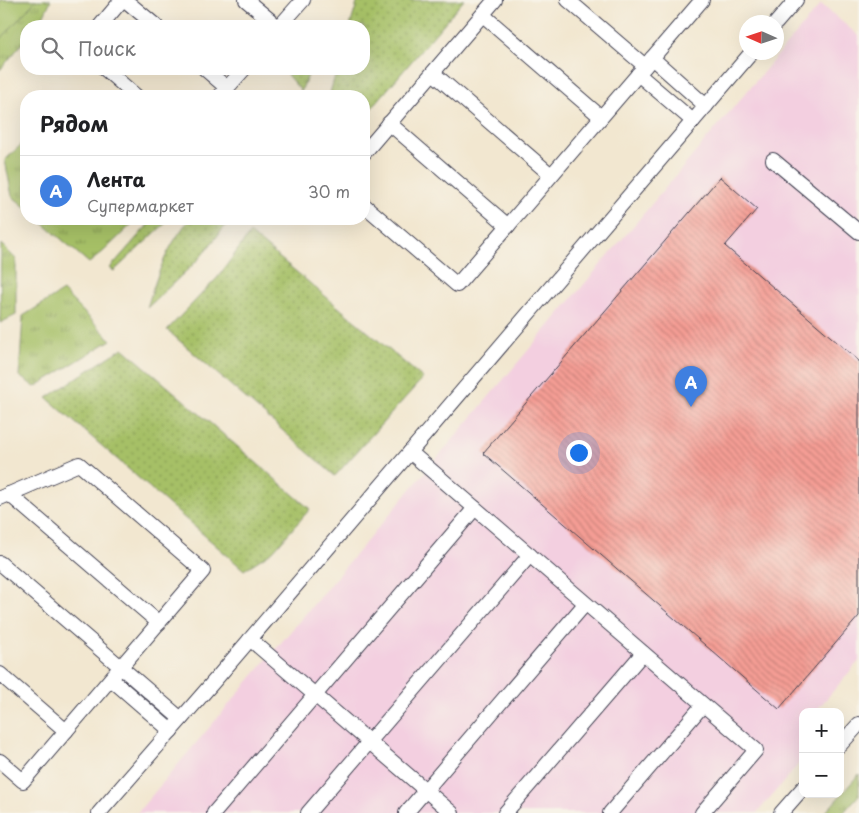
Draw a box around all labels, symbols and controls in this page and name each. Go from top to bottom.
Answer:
north arrow [739,15,784,60]
search box [20,20,370,75]
icon: search [38,34,66,62]
text: Поиск [78,34,136,62]
text: Рядом [40,107,108,139]
text: Лента [87,165,145,193]
text: A [50,179,62,203]
text: 30 m [308,179,350,203]
text: Супермаркет [87,193,194,217]
pin: A [675,366,707,407]
your location [566,440,592,466]
map controls [799,708,844,798]
button: + [799,708,844,753]
button: − [799,753,844,798]

